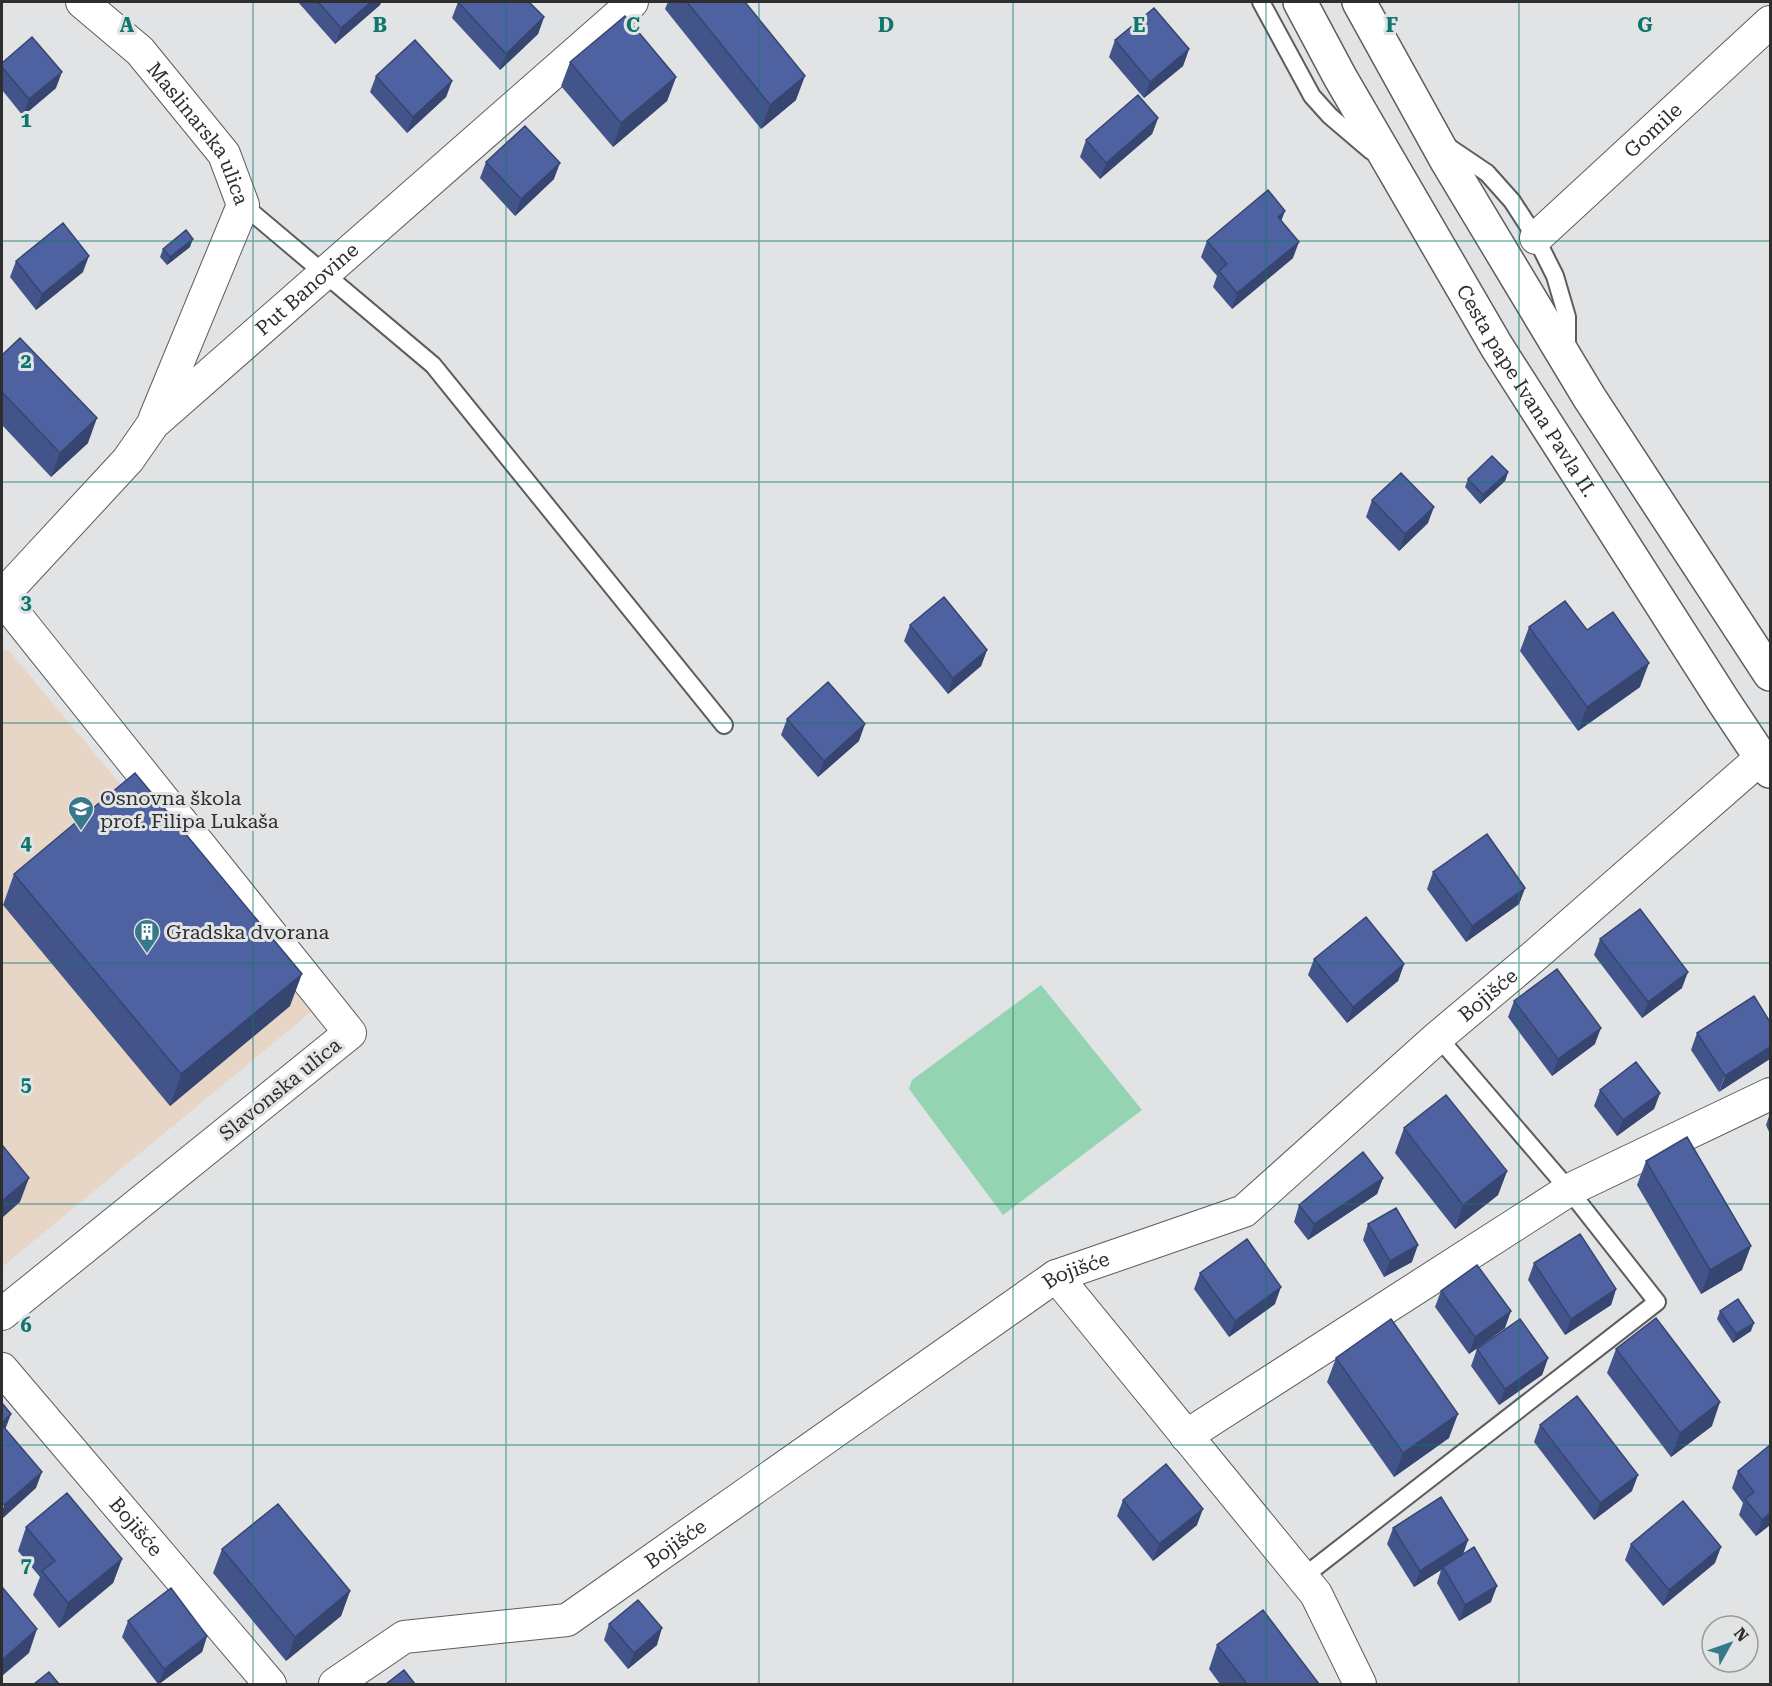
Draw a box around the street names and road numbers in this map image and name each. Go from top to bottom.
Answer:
street label: Maslinarska ulica [142,57,254,208]
street label: Gomile [1619,98,1687,163]
street label: Put Banovine [251,237,363,340]
street label: Cesta pape Ivana Pavla II. [1451,280,1602,501]
street label: Bojišće [1454,963,1522,1027]
street label: Slavonska ulica [214,1032,346,1145]
street label: Bojišće [1038,1246,1113,1294]
street label: Bojišće [104,1492,168,1561]
street label: Bojišće [640,1514,711,1574]

